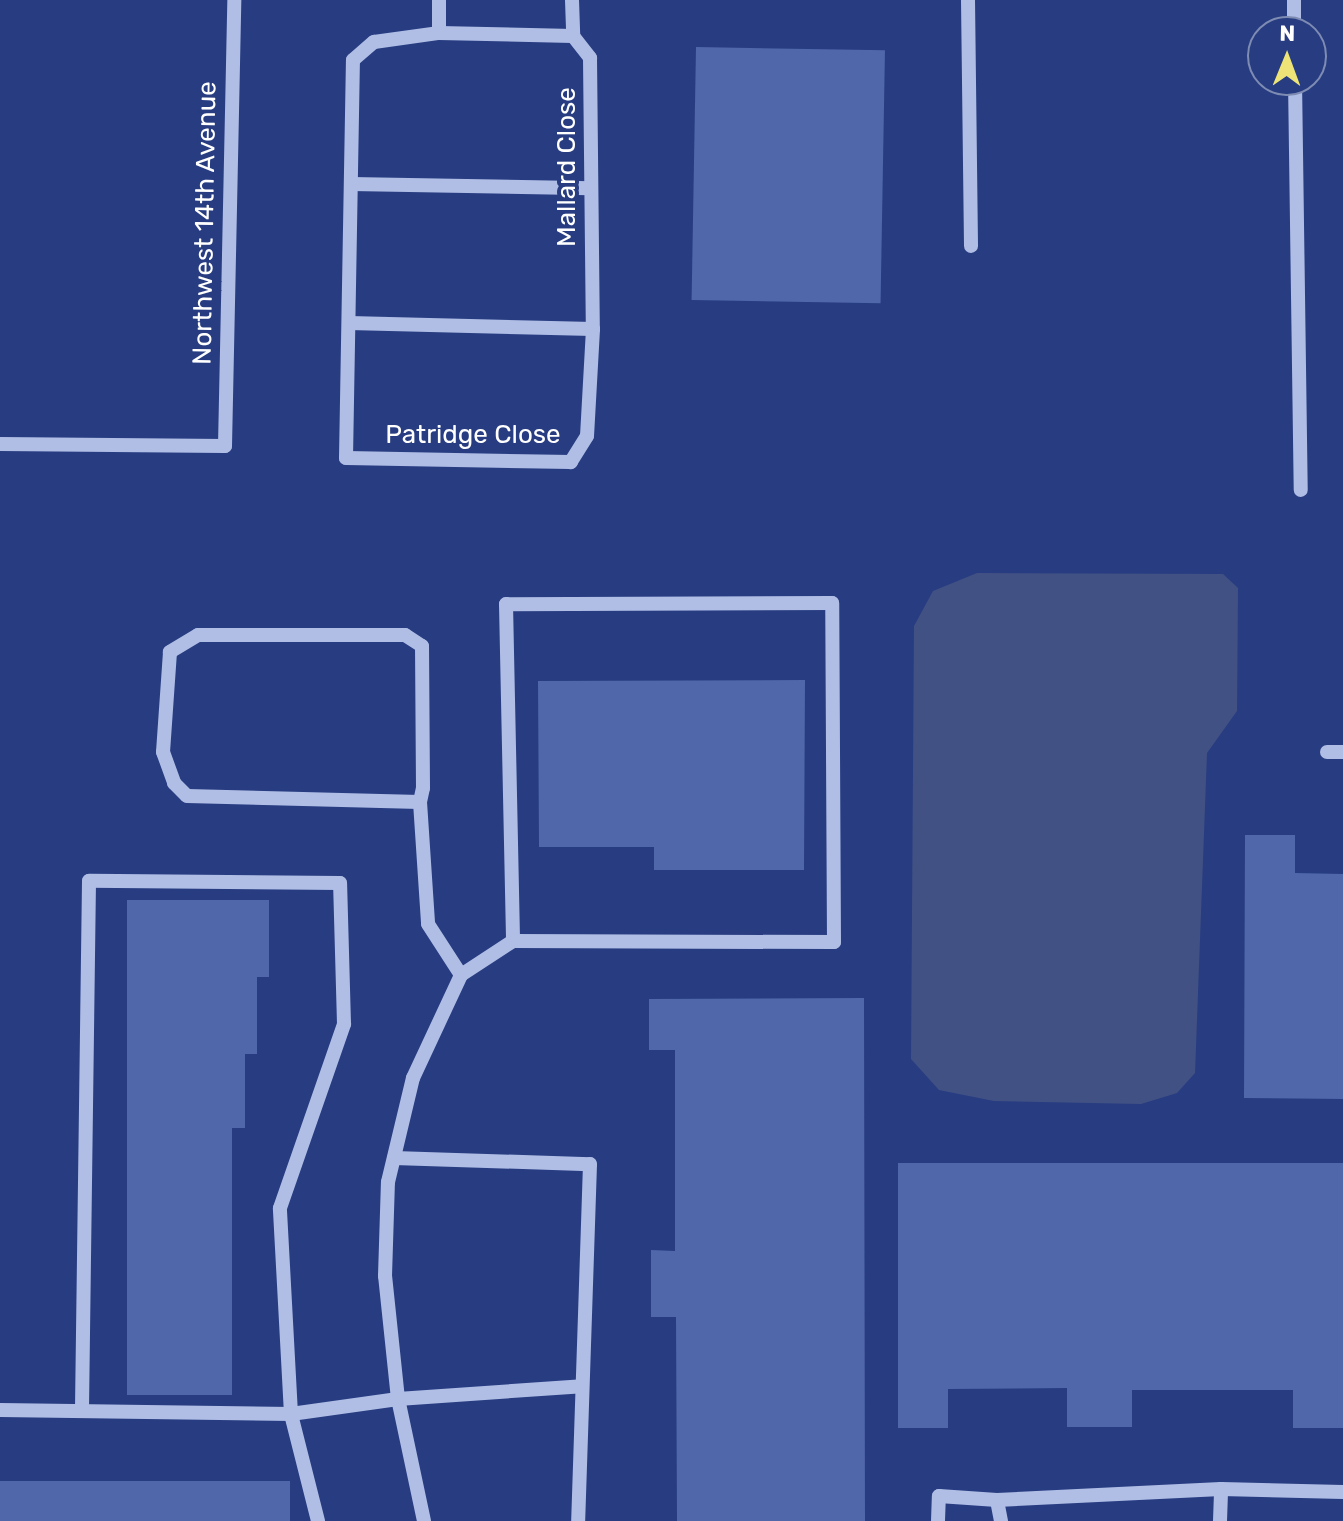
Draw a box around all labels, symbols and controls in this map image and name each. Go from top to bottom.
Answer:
north arrow [1247,16,1327,96]
text: N [1279,20,1296,47]
street label: Northwest 14th Avenue [187,81,223,365]
street label: Mallard Close [551,87,583,247]
street label: Patridge Close [385,419,561,451]

